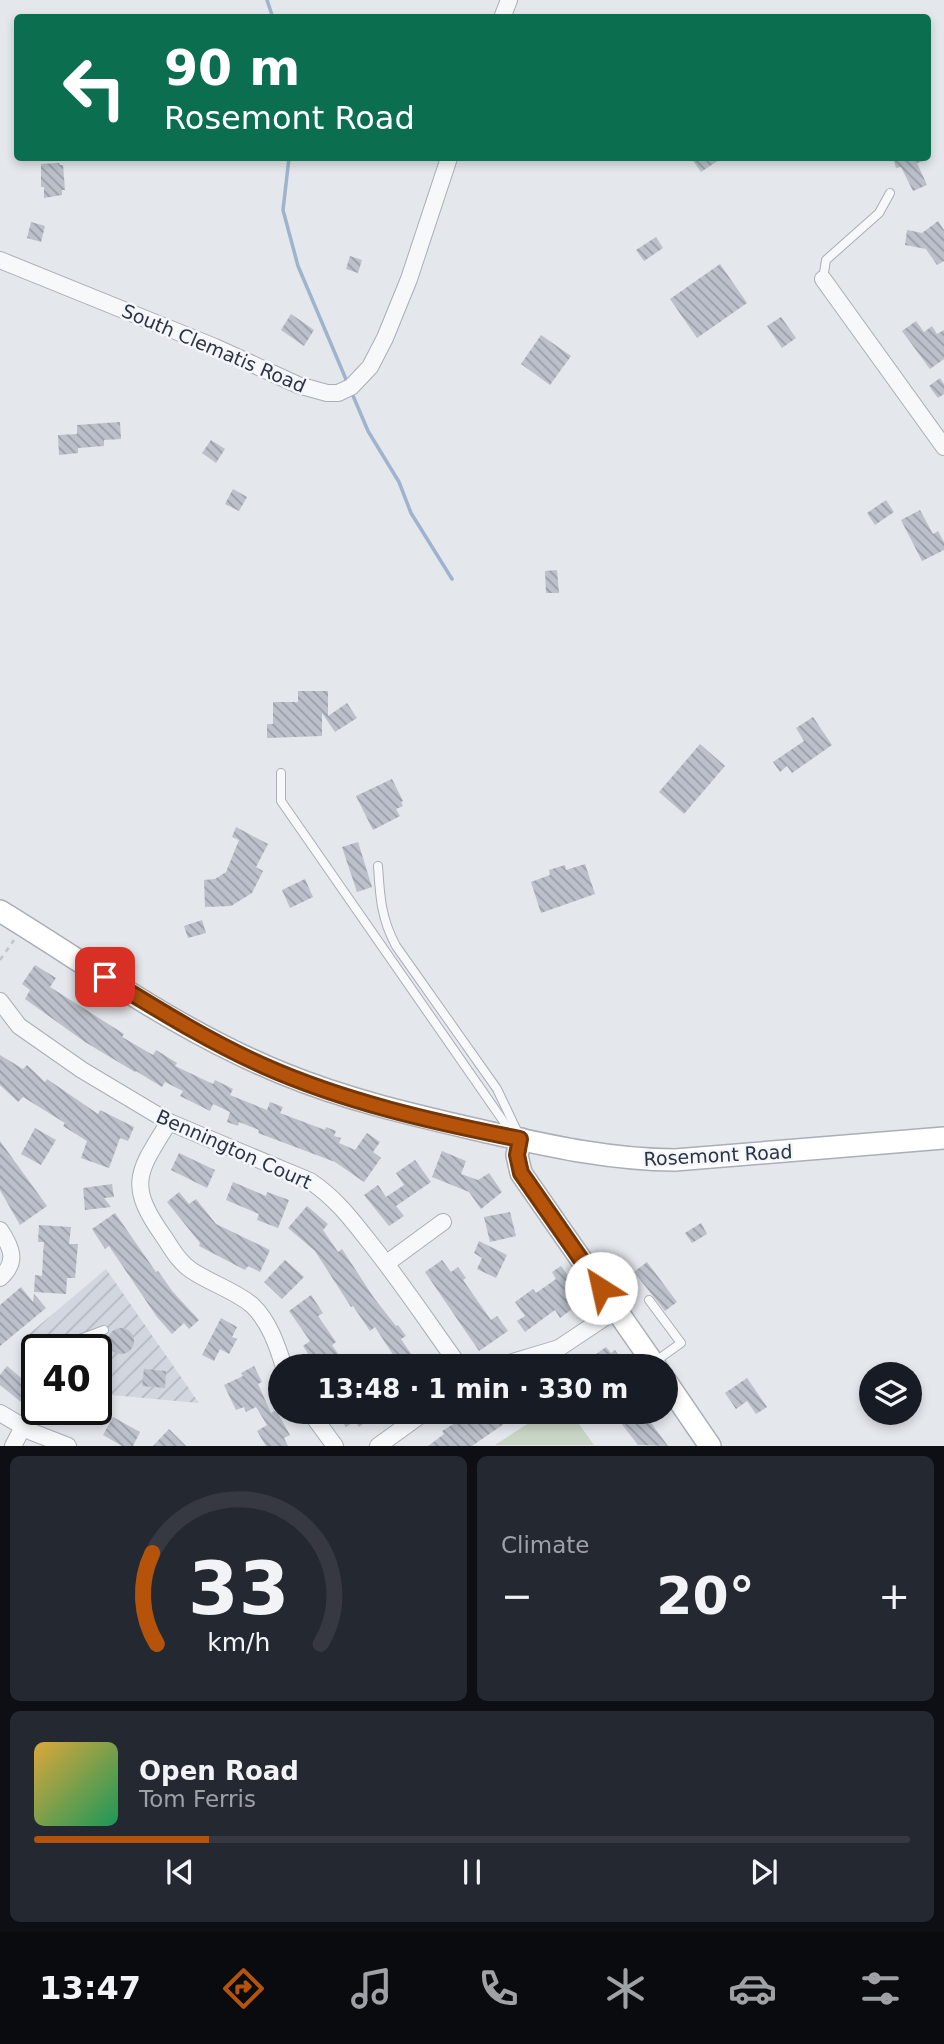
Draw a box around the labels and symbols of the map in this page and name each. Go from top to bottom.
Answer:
street label: South Clematis Road [119,299,309,397]
pin [75,947,135,1007]
street label: Bennington Court [153,1105,315,1193]
street label: Rosemont Road [643,1140,793,1170]
position arrow [564,1251,638,1325]
speed limit sign: 40 [21,1334,112,1425]

